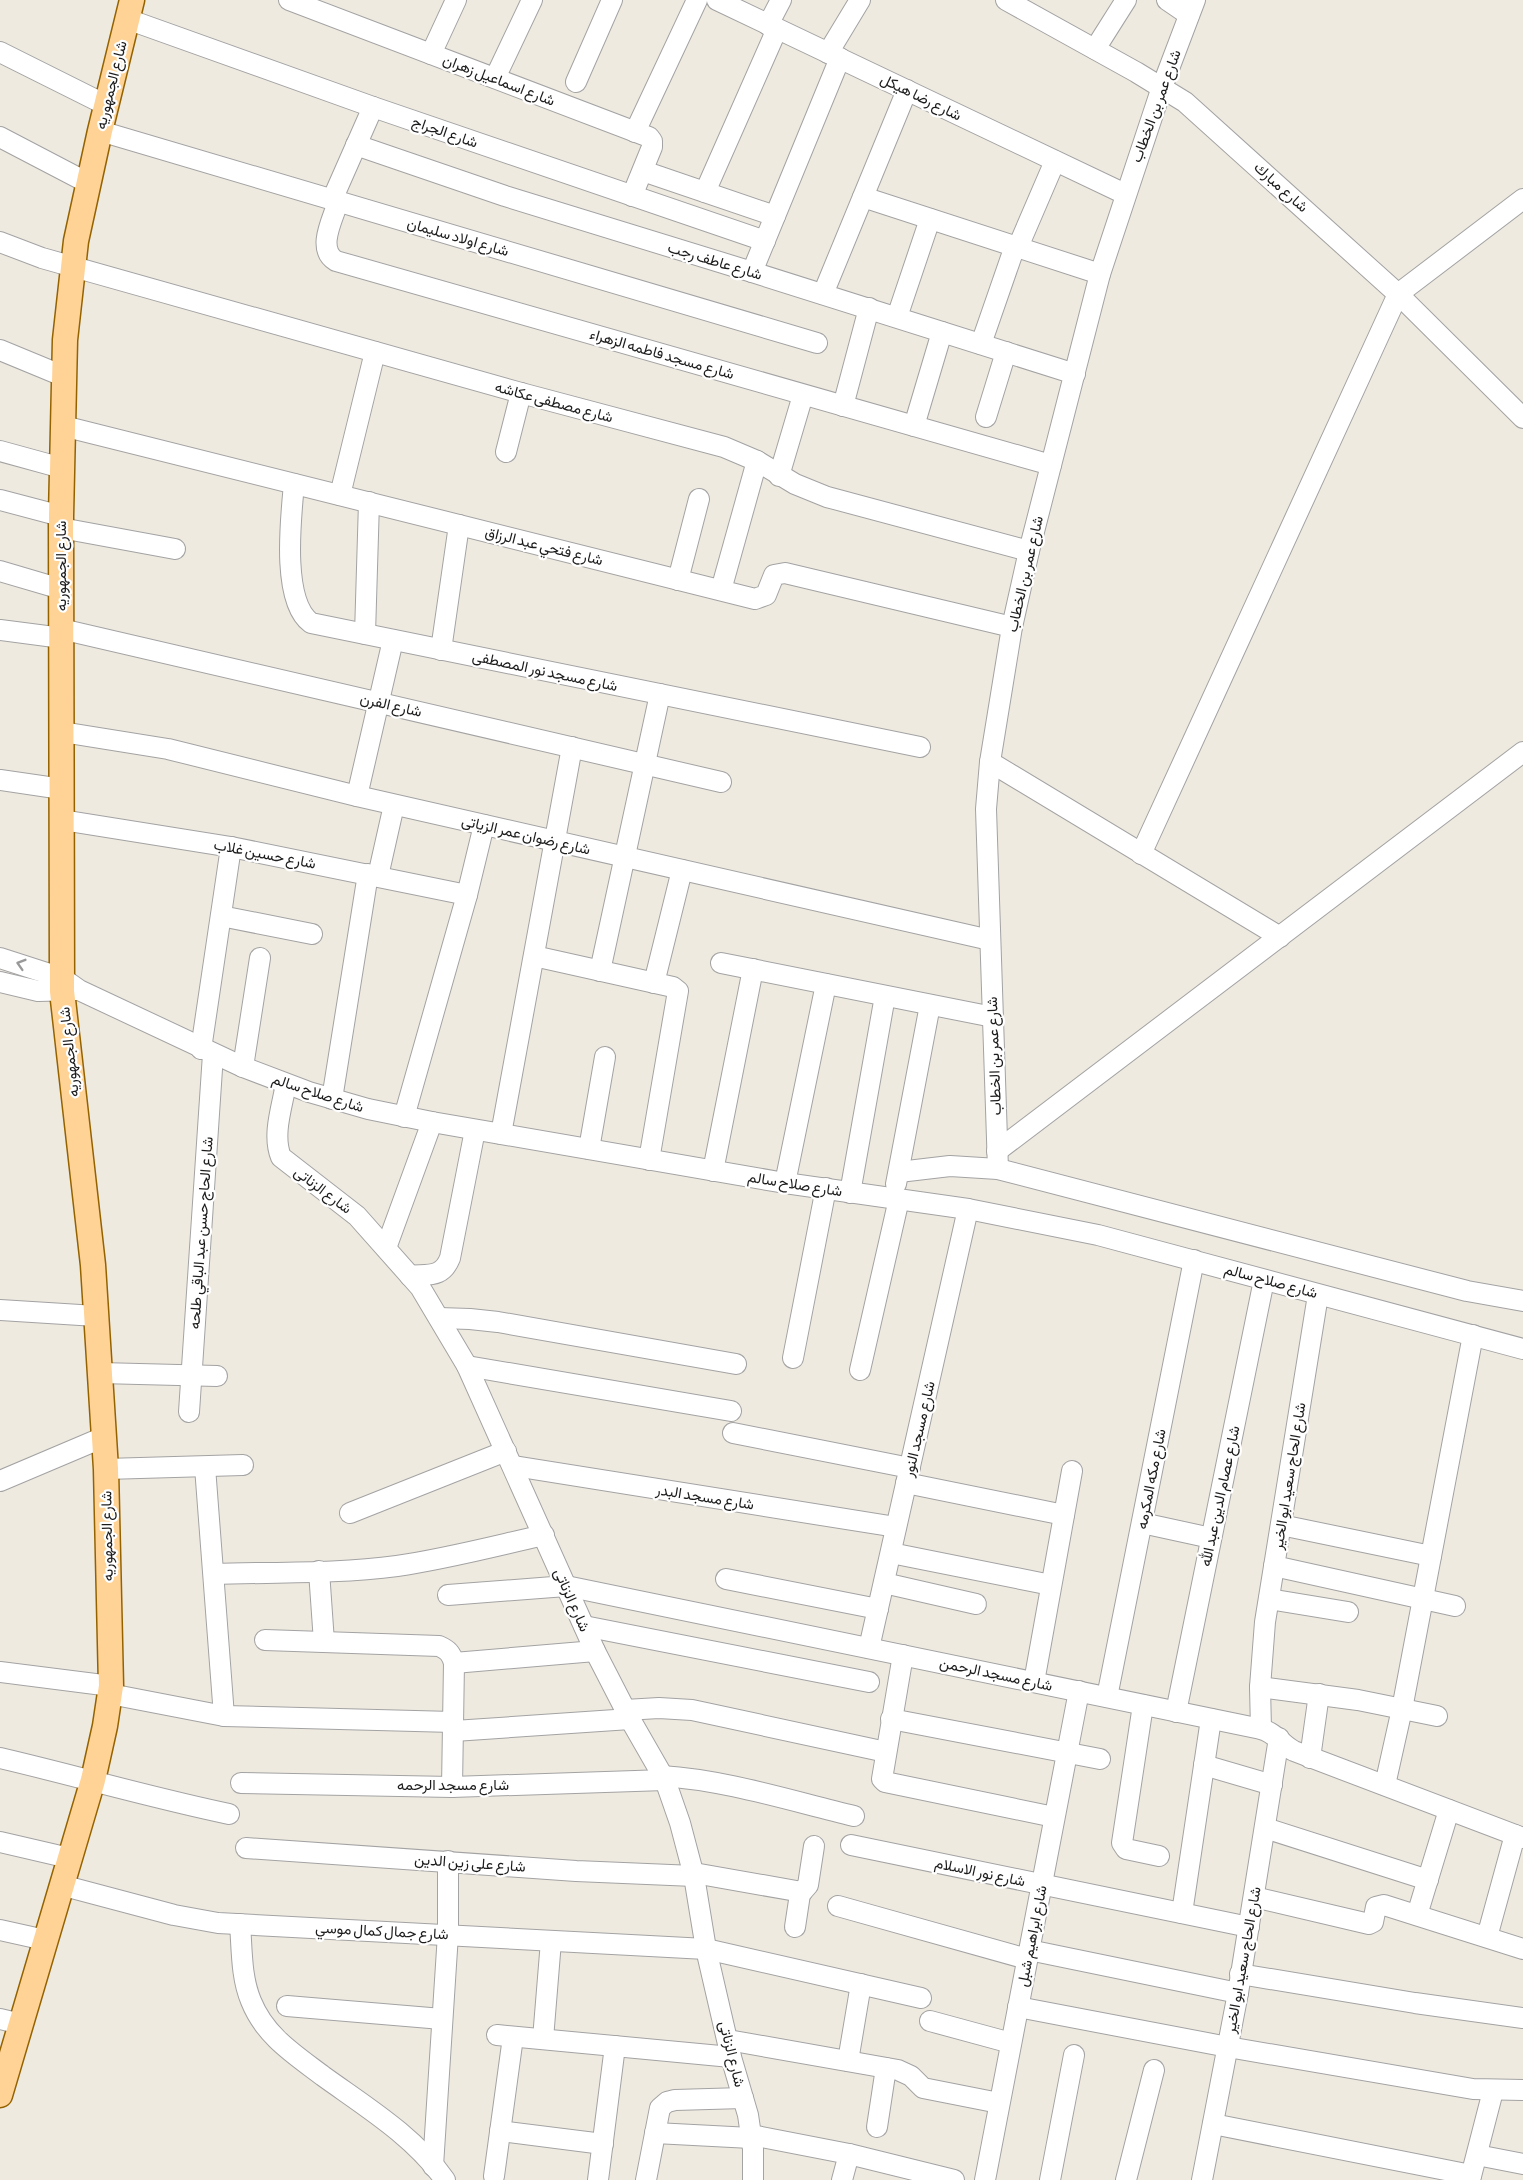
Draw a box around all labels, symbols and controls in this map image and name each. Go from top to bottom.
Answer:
street label: شارع الجمهوريه [91,39,133,132]
street label: شارع عمر بن الخطاب [1127,47,1187,166]
street label: شارع اسماعيل زهران [440,50,558,112]
street label: شارع رضا هيكل [876,70,965,126]
street label: شارع الجراج [409,112,480,154]
street label: شارع مبارك [1249,158,1312,218]
street label: شارع اولاد سليمان [405,214,511,262]
street label: شارع عاطف رجب [665,238,765,286]
street label: شارع مسجد فاطمه الزهراء [587,325,736,385]
street label: شارع مصطفى عكاشه [492,378,615,428]
street label: شارع عمر بن الخطاب [1003,514,1049,634]
street label: شارع الجمهوريه [52,521,72,611]
street label: شارع فتحي عبد الرزاق [482,523,605,573]
street label: شارع مسجد نور المصطفى [470,647,619,697]
street label: شارع الفرن [358,689,424,723]
street label: شارع رضوان عمر الزياتى [459,811,592,861]
street label: شارع حسين غلاب [212,835,318,875]
one-way arrow [16,959,27,971]
street label: شارع عمر بن الخطاب [983,996,1007,1116]
street label: شارع الجمهوريه [55,1006,85,1098]
street label: شارع صلاح سالم [269,1070,366,1118]
street label: شارع الحاج حسن عبد الباقي طلحه [185,1136,221,1330]
street label: شارع الزناتى [289,1163,355,1219]
street label: شارع صلاح سالم [746,1168,844,1202]
street label: شارع صلاح سالم [1222,1260,1320,1304]
street label: شارع مسجد النور [899,1379,941,1480]
street label: شارع الحاج سعيد ابو الخير [1268,1401,1312,1552]
street label: شارع عصام الدين عبد الله [1196,1424,1246,1569]
street label: شارع مكه المكرمه [1132,1427,1172,1531]
street label: شارع مسجد البدر [653,1480,756,1516]
street label: شارع الجمهوريه [97,1490,119,1581]
street label: شارع الزناتى [548,1566,594,1635]
street label: شارع مسجد الرحمن [937,1653,1054,1697]
street label: شارع مسجد الرحمه [397,1776,509,1796]
street label: شارع على زين الدين [414,1850,526,1878]
street label: شارع نور الاسلام [933,1854,1027,1892]
street label: شارع ابراهيم شبل [1013,1884,1053,1989]
street label: شارع الحاج سعيد ابو الخير [1221,1885,1267,2036]
street label: شارع جمال كمال موسي [315,1919,449,1947]
street label: شارع الزناتى [713,2019,749,2089]

